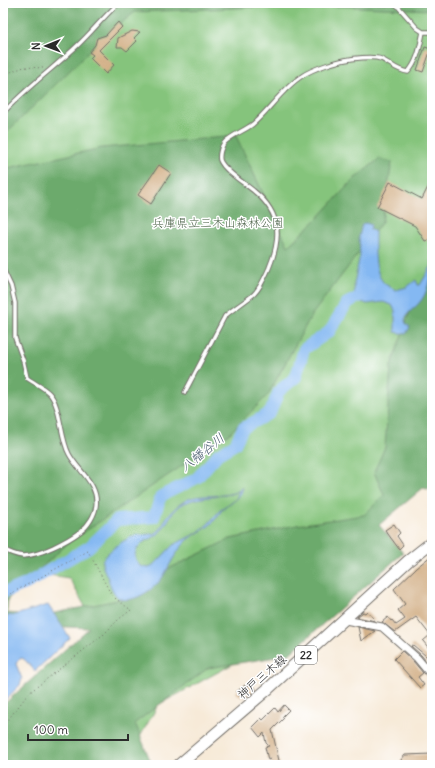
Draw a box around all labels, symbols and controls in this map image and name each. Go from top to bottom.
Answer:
north arrow [26,26,66,66]
text: N [29,42,43,50]
park label: 兵庫県立三木山森林公園 [152,215,284,230]
water label: 八幡谷川 [177,429,228,475]
road number: 22 [295,646,317,664]
street label: 神戸三木線 [234,651,289,702]
scale bar [28,716,128,742]
text: 100 m [34,722,68,737]

